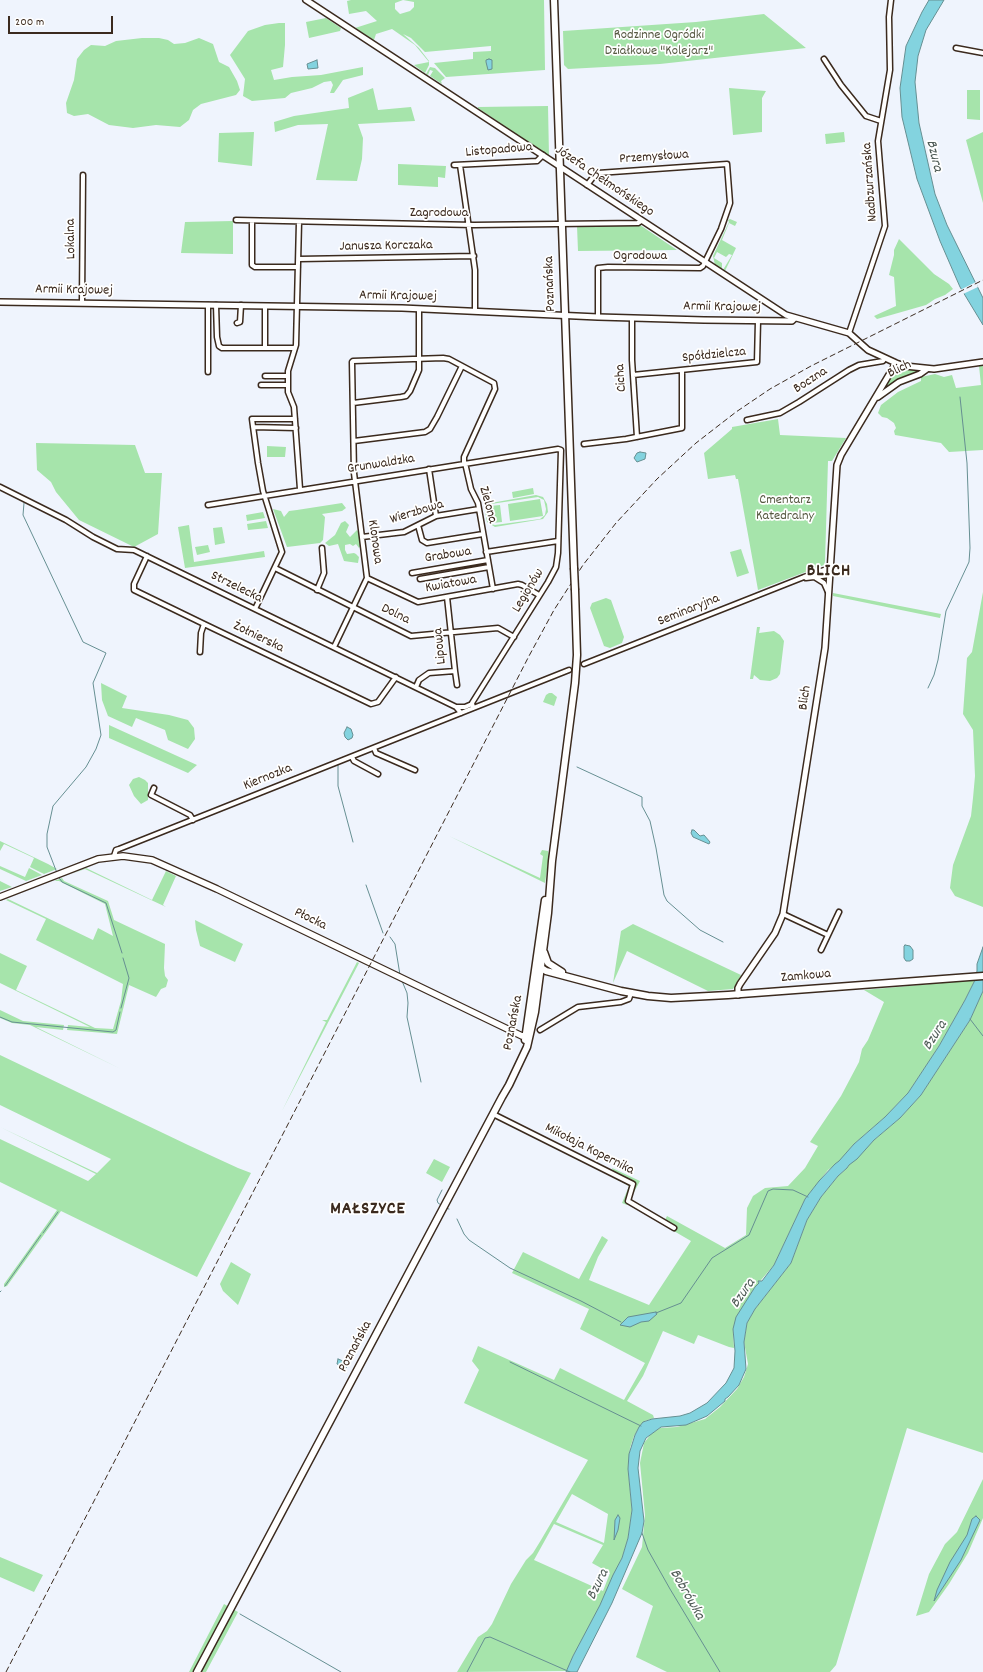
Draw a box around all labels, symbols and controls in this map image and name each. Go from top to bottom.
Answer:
scale bar [10,8,115,34]
text: 200 m [15,14,44,31]
park label: Rodzinne Ogródki Działkowe "Kolejarz" [605,28,713,60]
water label: Bzura [920,138,946,174]
street label: Listopadowa [465,140,533,162]
street label: Nadbzurzańska [860,142,882,222]
street label: Józefa Chełmońskiego [551,143,657,221]
street label: Przemysłowa [619,147,689,169]
street label: Zagrodowa [410,206,468,222]
street label: Lokalna [63,219,81,259]
street label: Janusza Korczaka [339,238,433,256]
street label: Ogrodowa [613,249,667,265]
street label: Poznańska [542,256,560,312]
street label: Armii Krajowej [35,282,113,300]
street label: Armii Krajowej [359,288,437,306]
street label: Armii Krajowej [683,299,761,317]
street label: Spółdzielcza [681,344,747,368]
street label: Blich [885,357,915,383]
street label: Cicha [613,363,631,393]
street label: Boczna [791,364,831,398]
street label: Grunwaldzka [346,451,416,479]
street label: Zielona [474,485,500,525]
park label: Cmentarz Katedralny [756,493,814,526]
street label: Wierzbowa [388,497,446,529]
street label: Klonowa [363,519,385,565]
street label: Grabowa [424,544,472,568]
district label: BLICH [807,562,851,584]
street label: Legionów [509,566,549,616]
street label: Strzelecka [207,568,265,608]
street label: Kwiatowa [424,572,478,598]
street label: Seminaryjna [656,591,722,631]
street label: Dolna [378,601,412,629]
street label: Żołnierska [230,618,286,658]
street label: Lipowa [431,627,451,665]
street label: Blich [796,685,816,711]
street label: Kiernozka [241,761,295,795]
street label: Płocka [291,905,329,935]
street label: Zamkowa [780,966,832,988]
street label: Poznańska [500,994,528,1052]
water label: Bzura [920,1018,952,1054]
street label: Mikołaja Kopernika [541,1120,637,1180]
district label: MAŁSZYCE [330,1200,406,1222]
water label: Bzura [727,1276,761,1312]
street label: Poznańska [336,1319,376,1375]
water label: Bzura [584,1567,614,1603]
water label: Bobrówka [664,1567,708,1623]

